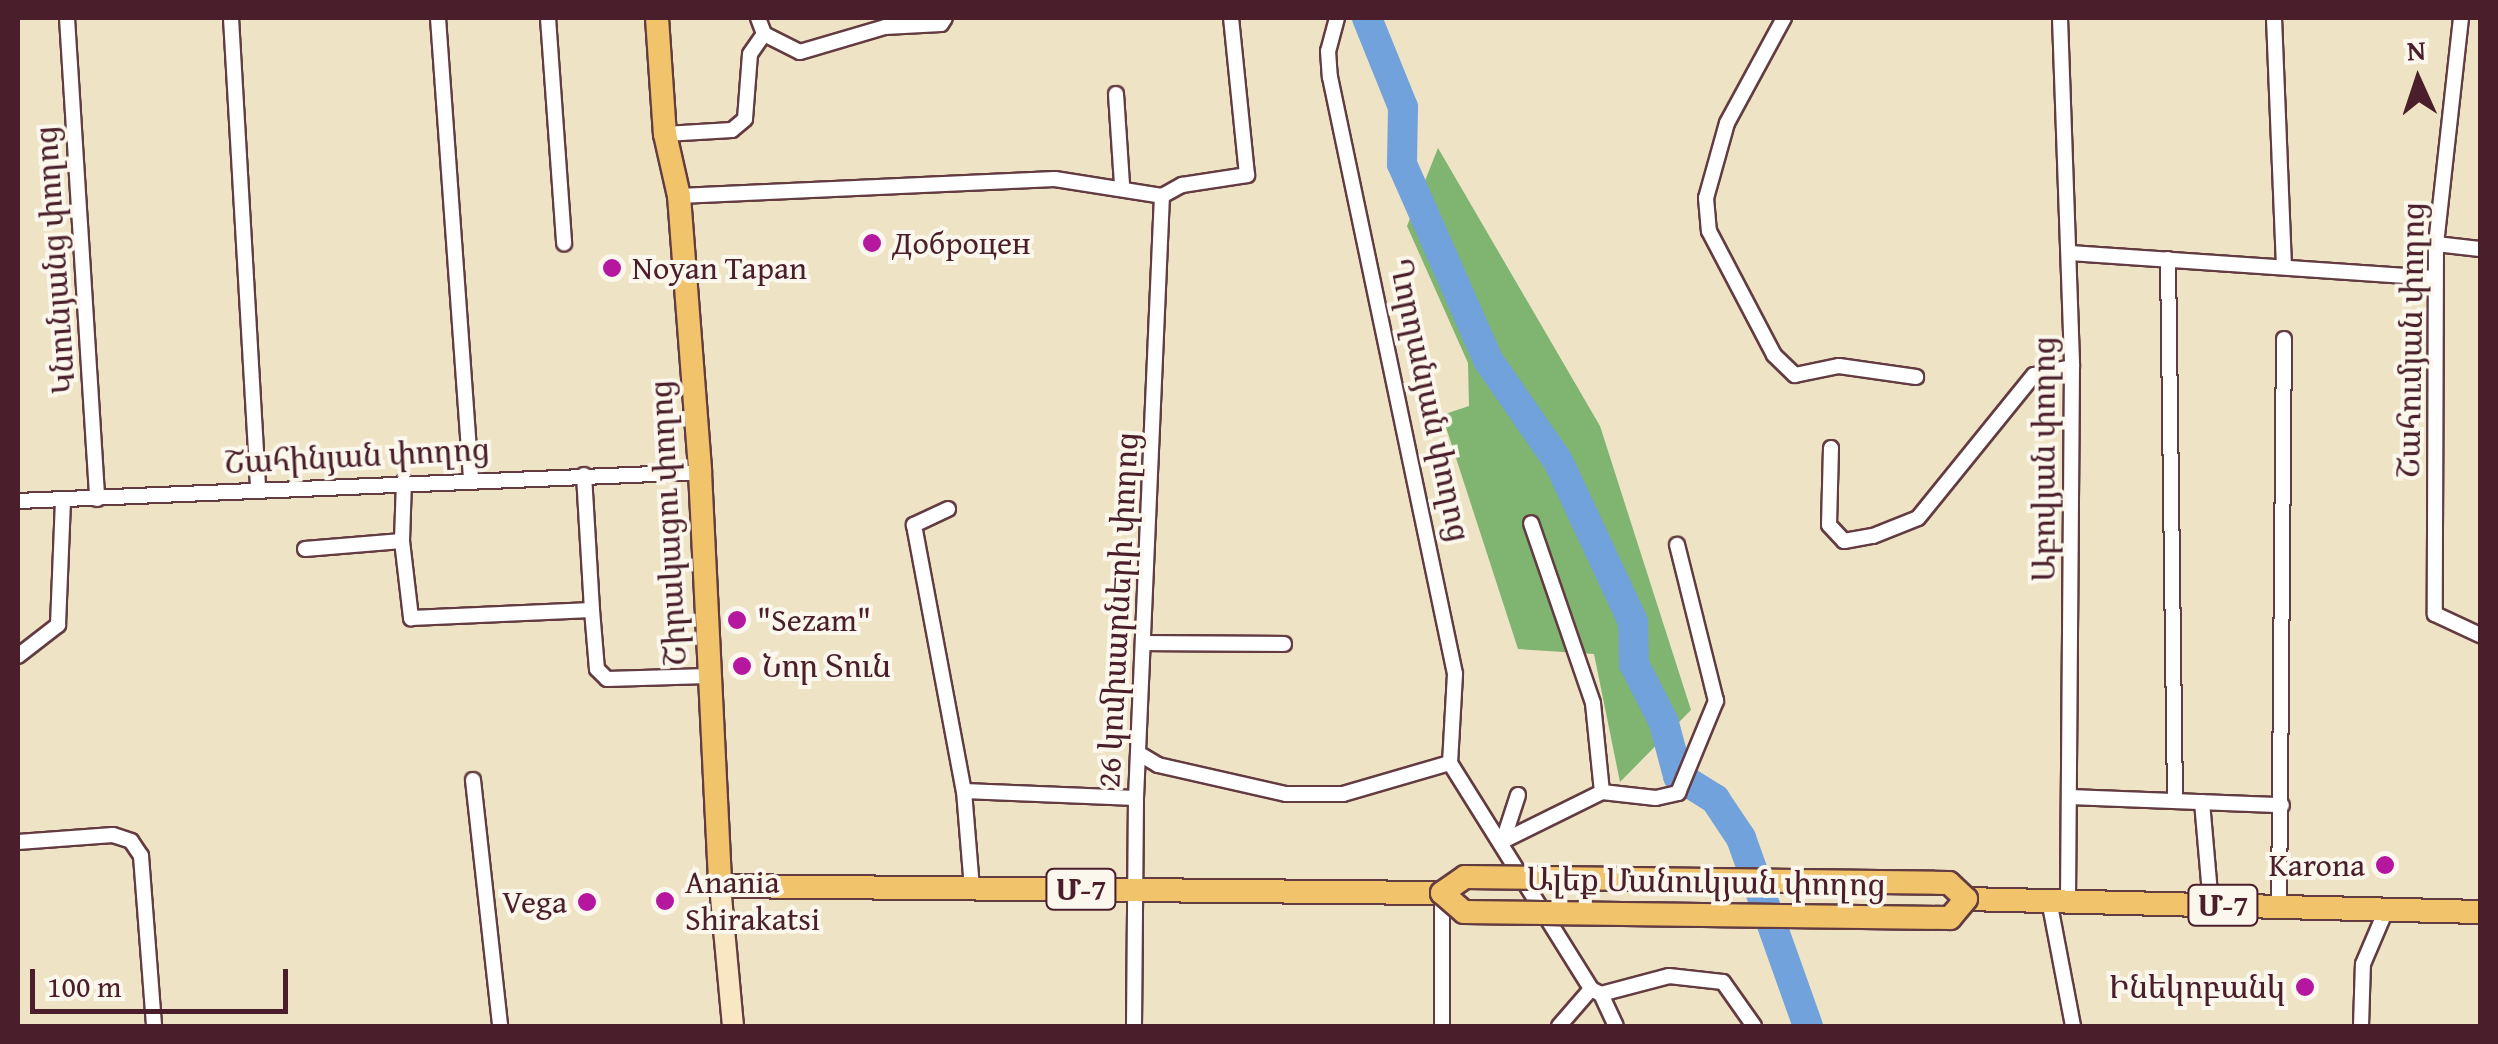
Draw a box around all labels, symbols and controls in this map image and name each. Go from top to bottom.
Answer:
text: N [2406,29,2427,71]
north arrow [2368,30,2468,130]
street label: Կնունյանց փողոց [26,125,84,395]
street label: Շահումյան փողոց [2389,202,2433,478]
place label: Доброцен [892,224,1031,262]
marker: Доброцен [861,232,883,254]
place label: Noyan Tapan [632,249,807,287]
street label: Ղորղանյան փողոց [1381,255,1479,545]
marker: Noyan Tapan [601,257,623,279]
street label: Աբովյան փողոց [2025,336,2063,582]
street label: Շիրակացու փողոց [641,379,695,667]
street label: Շահինյան փողոց [223,430,491,482]
street label: 26 կոմիսարների փողոց [1090,431,1146,789]
place label: "Sezam" [757,601,871,639]
marker: "Sezam" [726,609,748,631]
place label: Նոր Տուն [762,647,891,685]
marker: Նոր Տուն [731,655,753,677]
place label: Karona [2269,846,2365,884]
marker: Karona [2374,854,2396,876]
street label: Ալեք Մանուկյան փողոց [1526,860,1886,904]
place label: Anania Shirakatsi [685,864,820,939]
road number: Մ-7 [1044,864,1118,914]
road number: Մ-7 [2186,880,2260,930]
place label: Vega [502,883,567,921]
marker: Anania Shirakatsi [654,890,676,912]
marker: Vega [576,891,598,913]
scale bar [35,949,292,1011]
text: 100 m [47,964,121,1008]
place label: Ինեկոբանկ [2109,968,2285,1006]
marker: Ինեկոբանկ [2294,976,2316,998]

